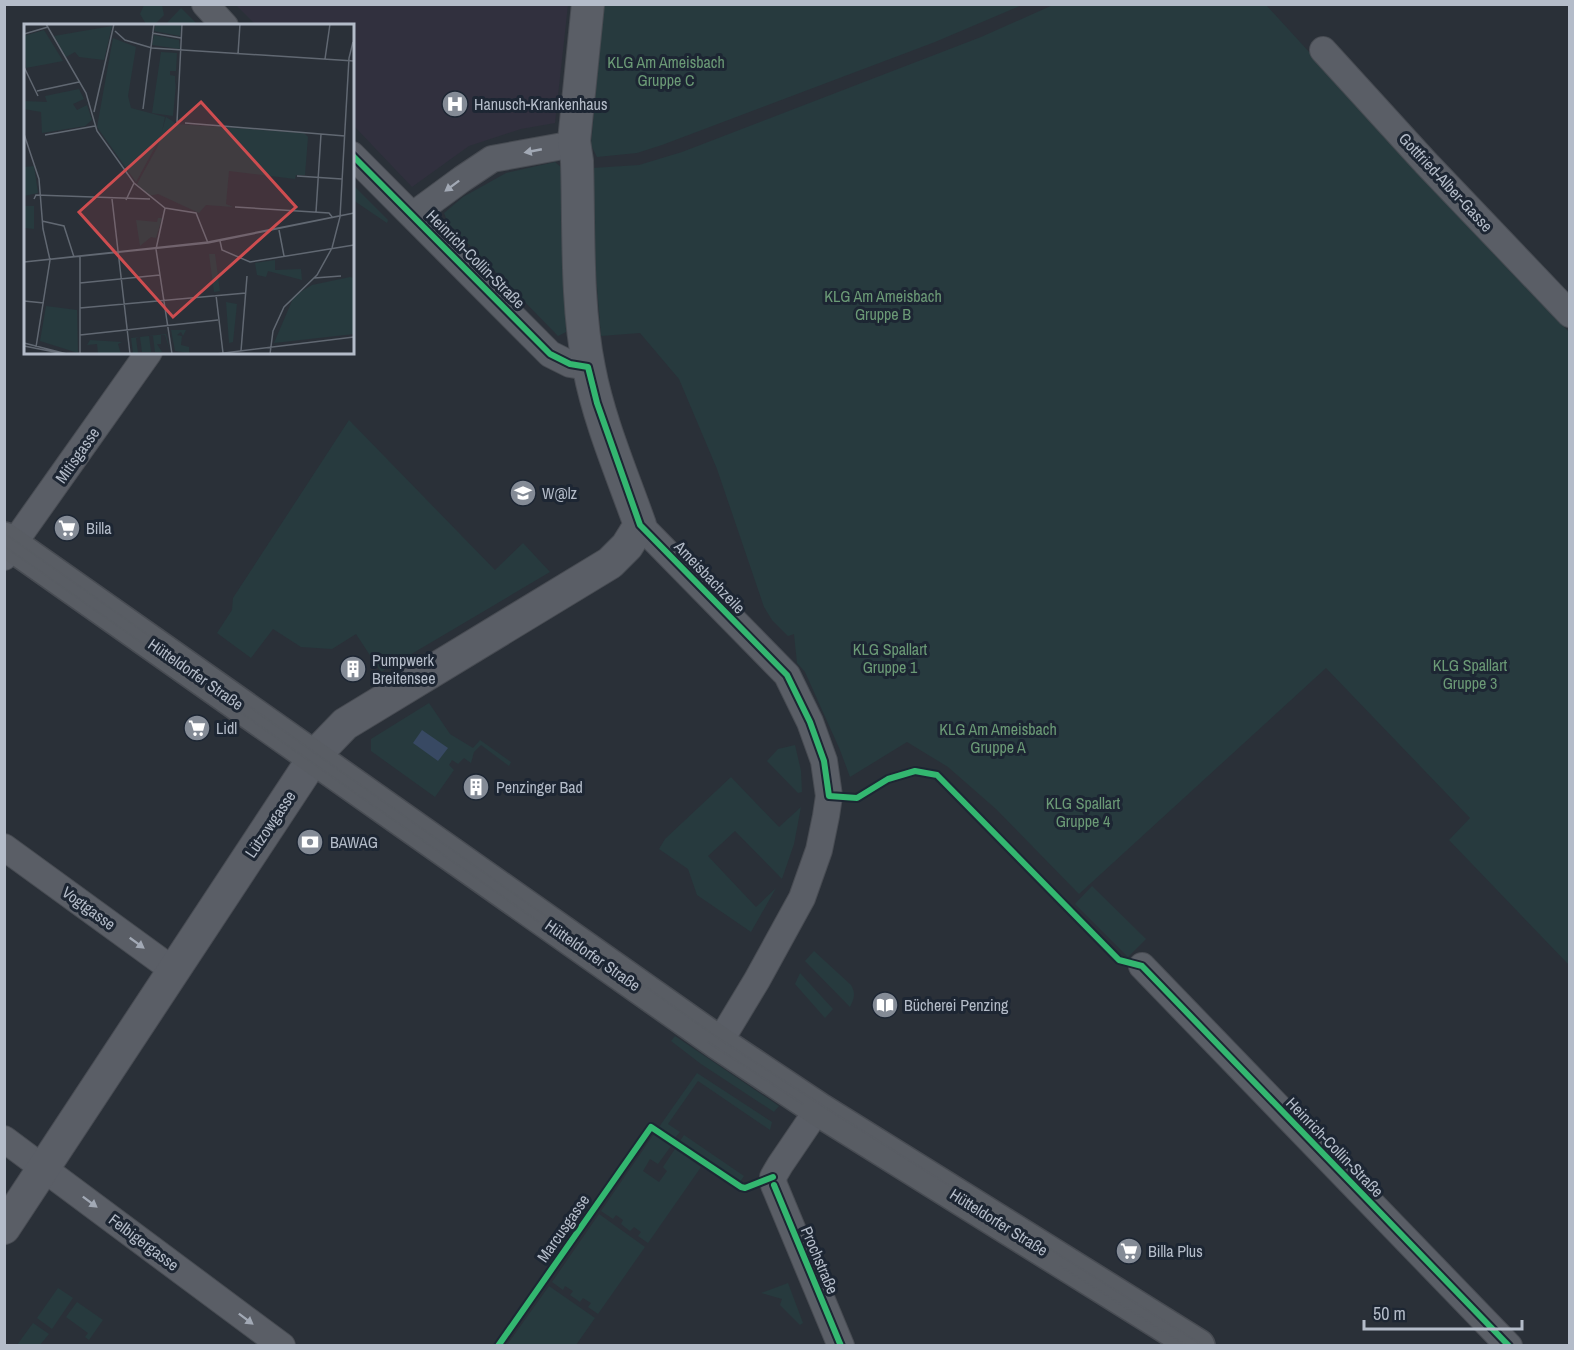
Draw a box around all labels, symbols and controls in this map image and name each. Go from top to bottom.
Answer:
inset map [24,24,354,354]
park label: KLG Am Ameisbach Gruppe C [607,51,725,91]
hospital icon: Hanusch-Krankenhaus [440,89,470,119]
place label: Hanusch-Krankenhaus [474,93,607,115]
street label: Gottfried-Alber-Gasse [1394,128,1498,236]
one-way arrow [524,147,543,156]
one-way arrow [444,180,460,192]
street label: Heinrich-Collin-Straße [422,205,530,313]
park label: KLG Am Ameisbach Gruppe B [824,285,942,325]
street label: Mitisgasse [50,423,104,487]
school or university icon: W@lz [508,478,538,508]
place label: W@lz [542,482,578,504]
supermarket icon: Billa [52,513,82,543]
place label: Billa [86,517,112,539]
street label: Ameisbachzeile [669,535,750,618]
street label: Hütteldorfer Straße [144,633,248,715]
park label: KLG Spallart Gruppe 1 [853,638,928,678]
place label: Pumpwerk Breitensee [372,649,435,689]
building icon: Pumpwerk Breitensee [338,654,368,684]
park label: KLG Spallart Gruppe 3 [1433,654,1508,694]
supermarket icon: Lidl [182,713,212,743]
place label: Lidl [216,717,237,739]
park label: KLG Am Ameisbach Gruppe A [939,718,1057,758]
building icon: Penzinger Bad [461,772,491,802]
place label: Penzinger Bad [496,776,583,798]
street label: Lützowgasse [239,786,301,862]
park label: KLG Spallart Gruppe 4 [1046,792,1121,832]
bank icon: BAWAG [295,827,325,857]
place label: BAWAG [330,831,378,853]
street label: Vogtgasse [58,881,120,935]
street label: Hütteldorfer Straße [541,914,645,996]
one-way arrow [128,937,144,949]
library icon: Bücherei Penzing [870,990,900,1020]
place label: Bücherei Penzing [904,994,1009,1016]
street label: Heinrich-Collin-Straße [1282,1092,1388,1202]
street label: Hütteldorfer Straße [946,1183,1052,1261]
street label: Marcusgasse [532,1190,594,1266]
one-way arrow [82,1196,98,1208]
street label: Felbigergasse [104,1208,184,1276]
street label: Prochstraße [796,1223,844,1297]
supermarket icon: Billa Plus [1114,1236,1144,1266]
place label: Billa Plus [1148,1240,1203,1262]
scale bar [1364,1293,1522,1331]
text: 50 m [1373,1301,1406,1326]
one-way arrow [239,1312,254,1324]

